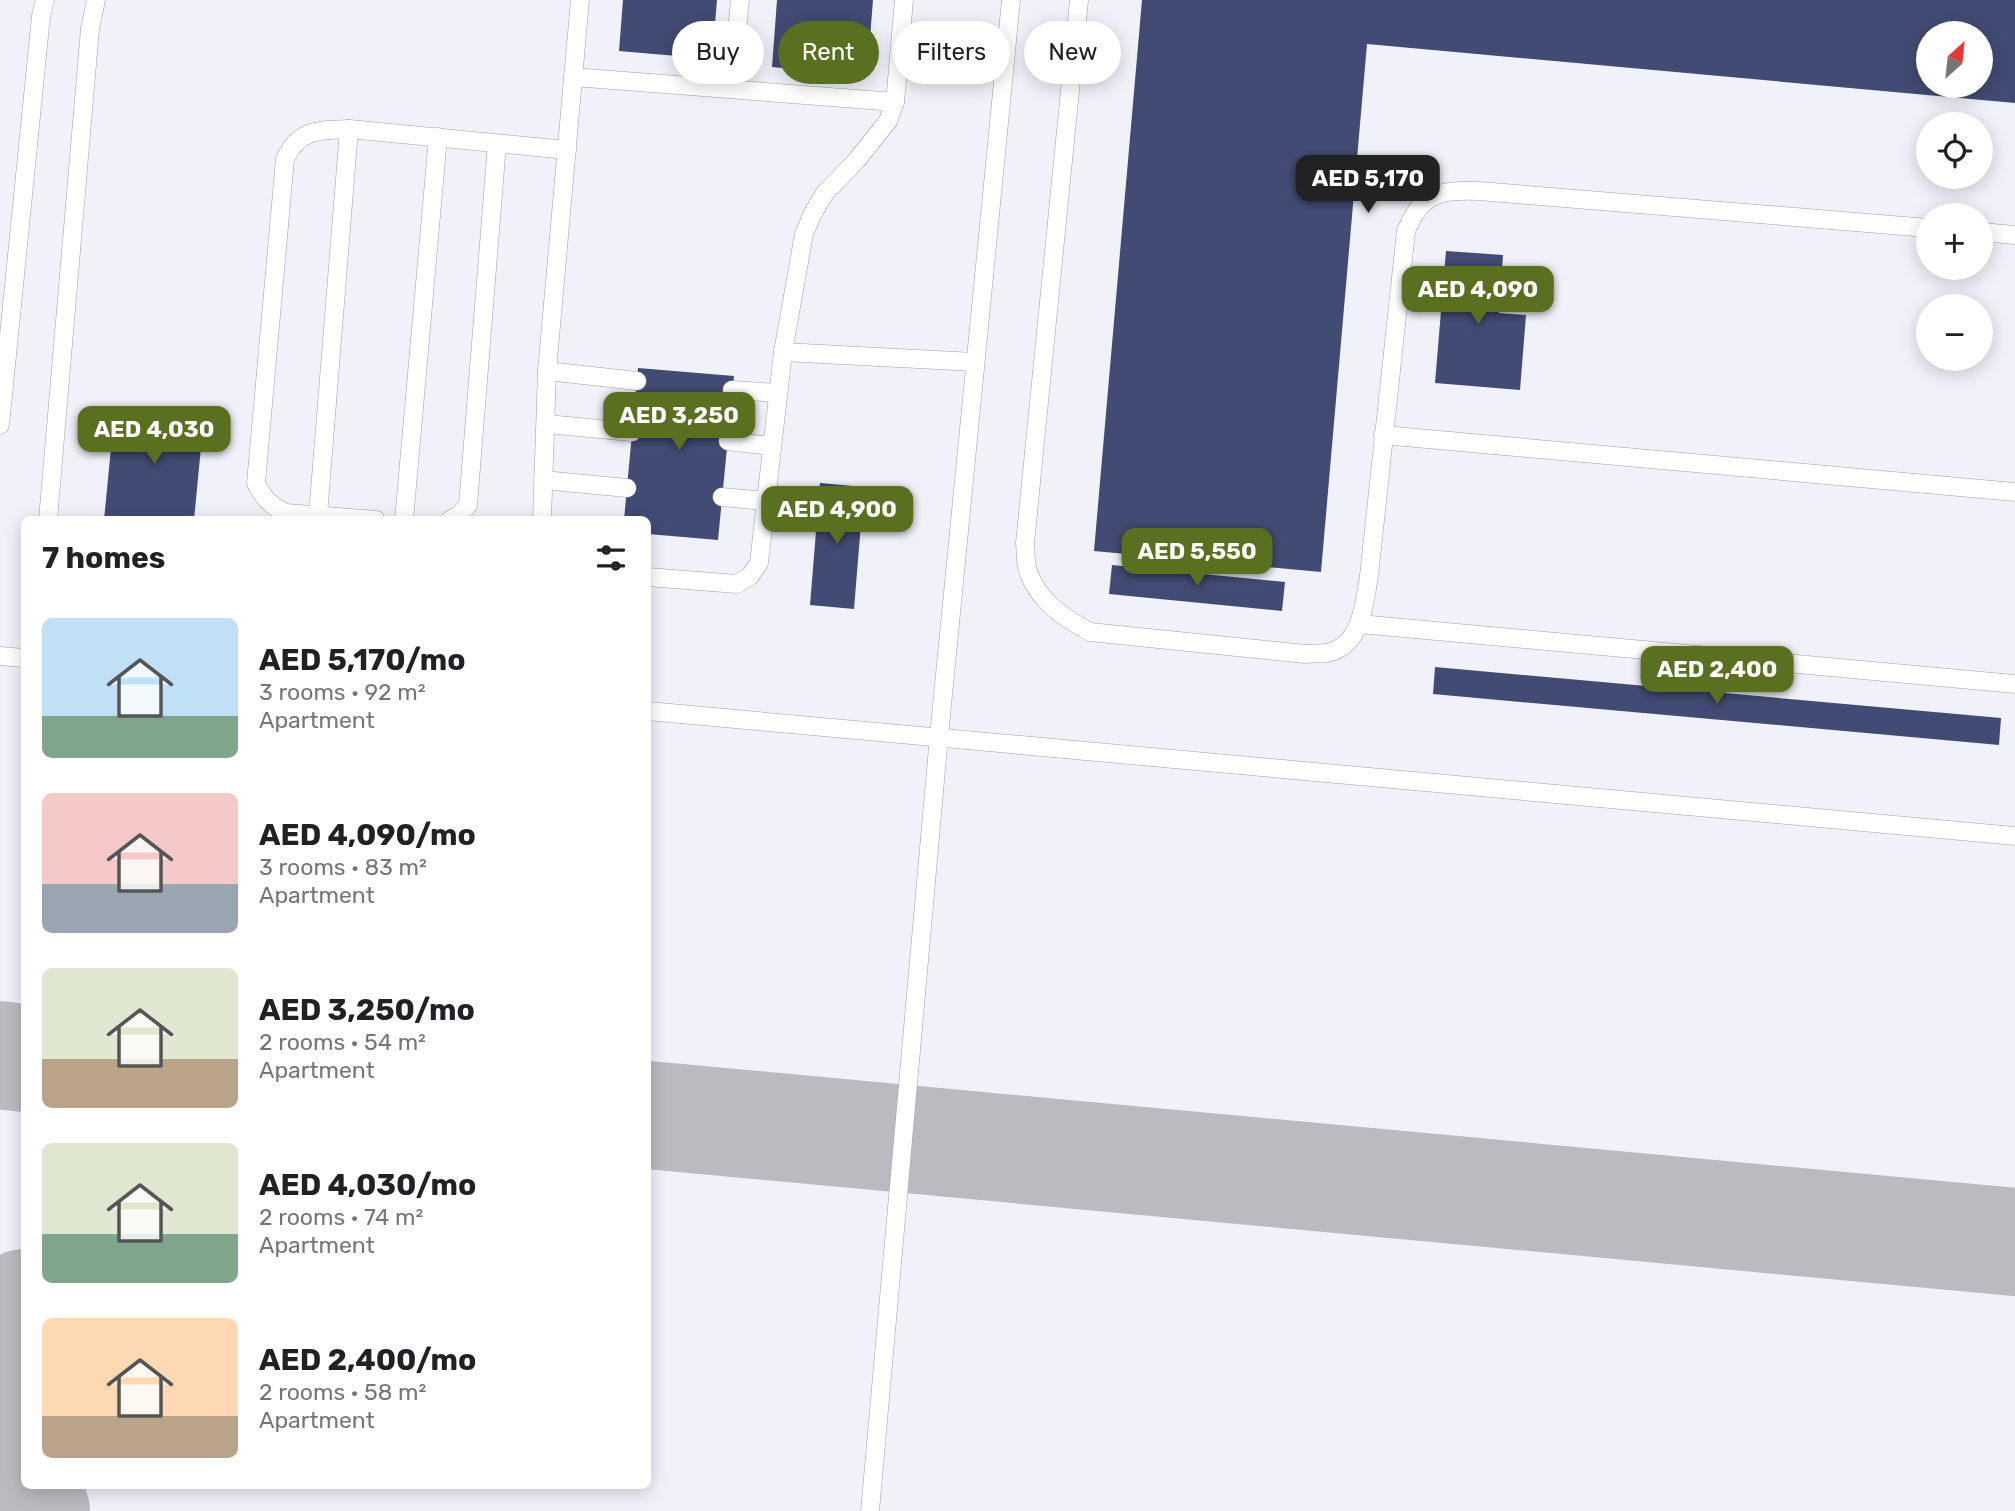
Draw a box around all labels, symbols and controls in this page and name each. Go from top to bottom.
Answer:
chip: Buy [672,21,764,84]
chip: Rent [778,21,879,84]
chip: Filters [893,21,1010,84]
chip: New [1024,21,1121,84]
north arrow [1916,21,1993,98]
map controls [1916,21,1993,371]
button: locate [1916,112,1993,189]
pin: AED 5,170 [1288,156,1448,215]
text: AED 5,170 [1312,164,1424,192]
button: + [1916,203,1993,280]
pin: AED 4,090 [1398,266,1558,326]
text: AED 4,090 [1418,275,1538,303]
button: − [1916,294,1993,371]
pin: AED 3,250 [599,392,759,452]
text: AED 3,250 [619,401,739,429]
pin: AED 4,030 [74,406,234,466]
text: AED 4,030 [94,415,214,443]
pin: AED 4,900 [757,486,917,546]
text: AED 4,900 [777,495,897,523]
pin: AED 5,550 [1117,528,1277,588]
text: AED 5,550 [1137,537,1257,565]
icon: filters [592,539,630,577]
text: 7 homes [42,540,165,576]
text: AED 5,170/mo [259,642,465,678]
icon: home [98,646,182,730]
pin: AED 2,400 [1637,646,1797,706]
text: AED 2,400 [1657,655,1777,683]
text: 3 rooms · 92 m² [259,678,425,706]
text: Apartment [259,706,375,734]
text: AED 4,090/mo [259,817,476,853]
icon: home [98,821,182,905]
text: 3 rooms · 83 m² [259,853,427,881]
text: Apartment [259,881,375,909]
text: AED 3,250/mo [259,992,475,1028]
icon: home [98,996,182,1080]
text: 2 rooms · 54 m² [259,1028,426,1056]
text: Apartment [259,1056,375,1084]
text: AED 4,030/mo [259,1167,476,1203]
icon: home [98,1171,182,1255]
text: 2 rooms · 74 m² [259,1203,423,1231]
text: Apartment [259,1231,375,1259]
text: AED 2,400/mo [259,1342,476,1378]
icon: home [98,1346,182,1430]
text: 2 rooms · 58 m² [259,1378,426,1406]
text: Apartment [259,1406,375,1434]

